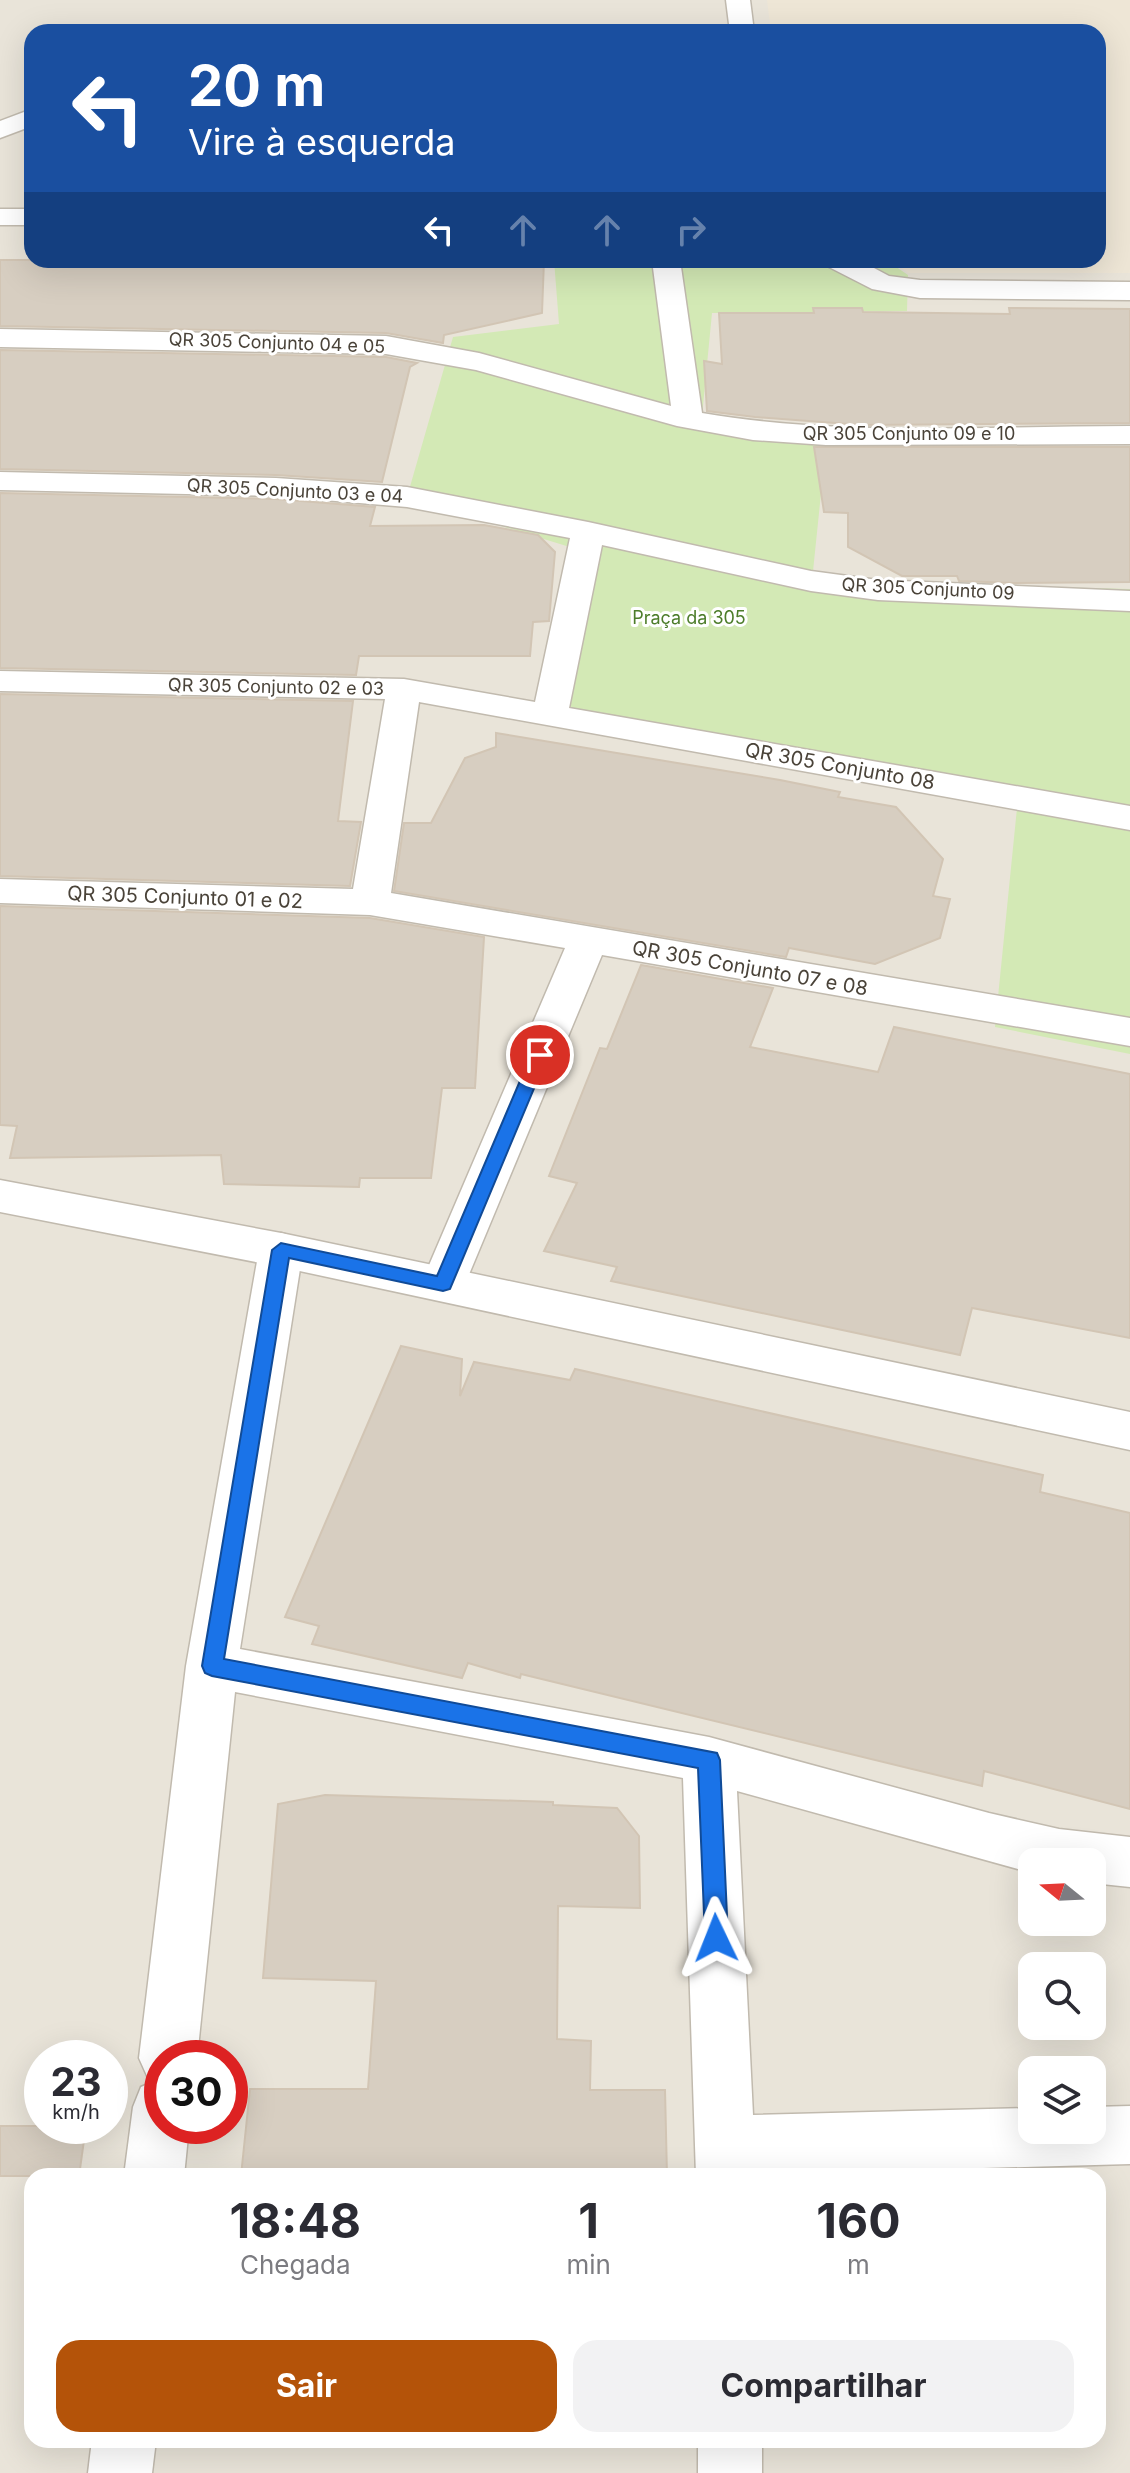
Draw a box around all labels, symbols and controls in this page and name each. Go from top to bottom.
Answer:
text: 20 m [188,52,325,120]
icon: left [56,56,160,160]
text: Vire à esquerda [188,120,456,164]
icon: left [417,208,461,252]
icon: ahead [501,208,545,252]
icon: ahead [585,208,629,252]
icon: right [669,208,713,252]
street label: QR 305 Conjunto 04 e 05 [168,328,386,357]
street label: QR 305 Conjunto 09 e 10 [803,423,1015,444]
street label: QR 305 Conjunto 03 e 04 [186,474,404,507]
street label: QR 305 Conjunto 09 [841,573,1015,604]
park label: Praça da 305 [632,607,746,628]
street label: QR 305 Conjunto 02 e 03 [168,674,384,699]
street label: QR 305 Conjunto 08 [743,737,937,795]
street label: QR 305 Conjunto 01 e 02 [67,881,303,913]
street label: QR 305 Conjunto 07 e 08 [630,935,870,1001]
pin [506,1021,574,1089]
icon: arrive [518,1033,562,1077]
north arrow [1018,1848,1106,1936]
map controls [1018,1848,1106,2144]
position arrow [674,1896,758,1980]
button: search [1018,1952,1106,2040]
speed limit sign: 30 [144,2040,248,2144]
button: layers [1018,2056,1106,2144]
text: 23 [50,2057,102,2106]
text: km/h [52,2100,100,2124]
text: 18:48 [229,2191,361,2250]
text: 1 [578,2191,599,2250]
text: 160 [816,2191,901,2250]
text: Chegada [240,2249,351,2280]
text: min [566,2249,611,2280]
text: m [847,2249,870,2280]
button: Sair [56,2340,557,2432]
button: Compartilhar [573,2340,1074,2432]

